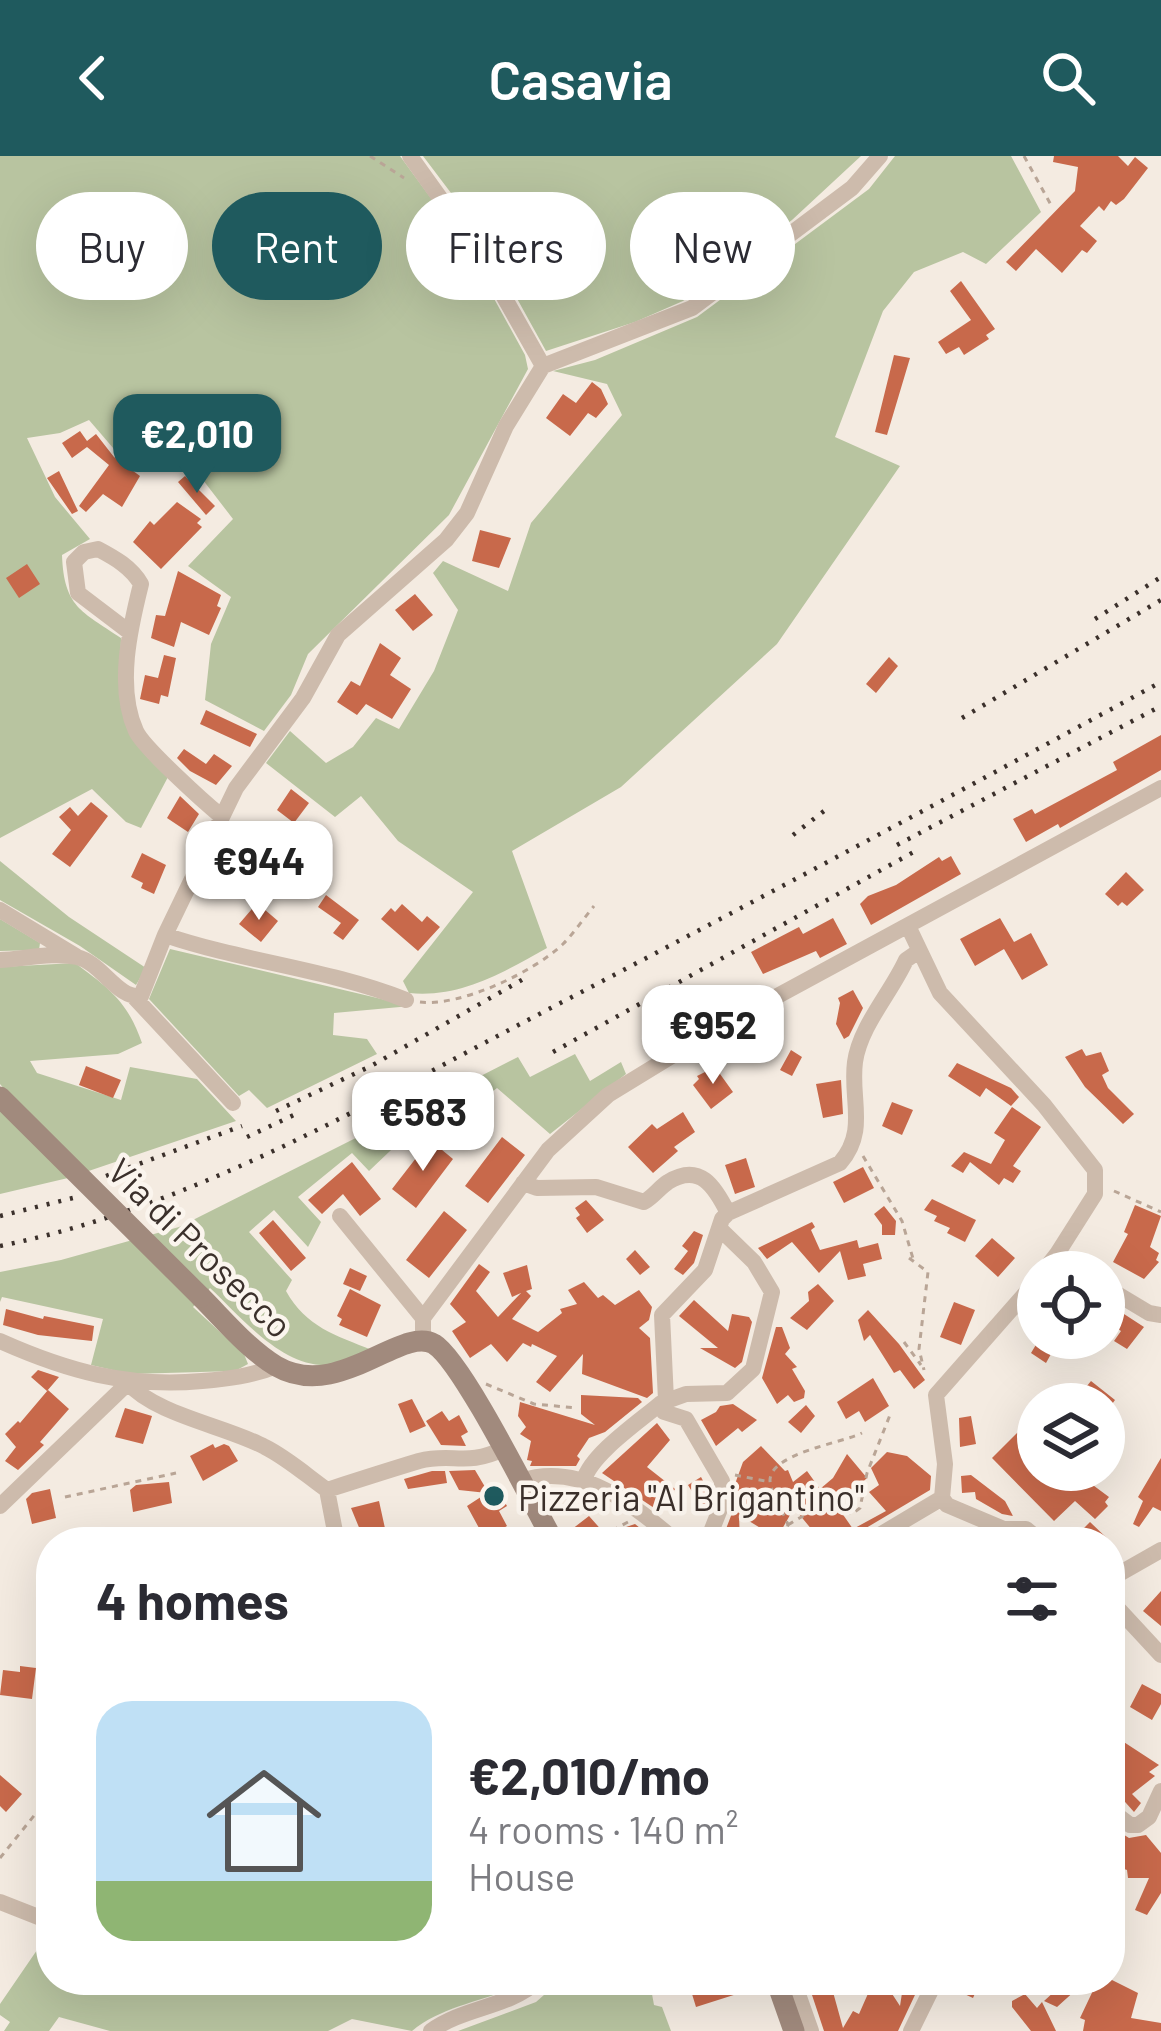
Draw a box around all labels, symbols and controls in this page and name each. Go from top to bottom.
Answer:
icon: back [60,45,126,111]
icon: search [1035,45,1101,111]
text: Casavia [488,46,673,111]
chip: Buy [36,192,188,300]
chip: Rent [212,192,382,300]
chip: Filters [406,192,606,300]
chip: New [630,192,795,300]
pin: €2,010 [99,394,295,496]
text: €2,010 [140,409,254,456]
pin: €944 [188,821,330,923]
text: €944 [213,836,305,883]
pin: €952 [642,985,784,1087]
text: €952 [669,1000,757,1047]
pin: €583 [352,1072,494,1174]
text: €583 [379,1087,467,1134]
street label: Via di Prosecco [100,1148,302,1346]
map controls [1017,1251,1125,1491]
button: locate [1017,1251,1125,1359]
button: layers [1017,1383,1125,1491]
place label: Pizzeria "Al Brigantino" [518,1475,864,1518]
marker: Pizzeria "Al Brigantino" [481,1483,507,1509]
icon: filters [999,1566,1065,1632]
text: 4 homes [96,1569,289,1630]
text: €2,010/mo [468,1744,710,1805]
icon: home [192,1749,336,1893]
text: 4 rooms · 140 m² [468,1805,739,1852]
text: House [468,1852,575,1899]

